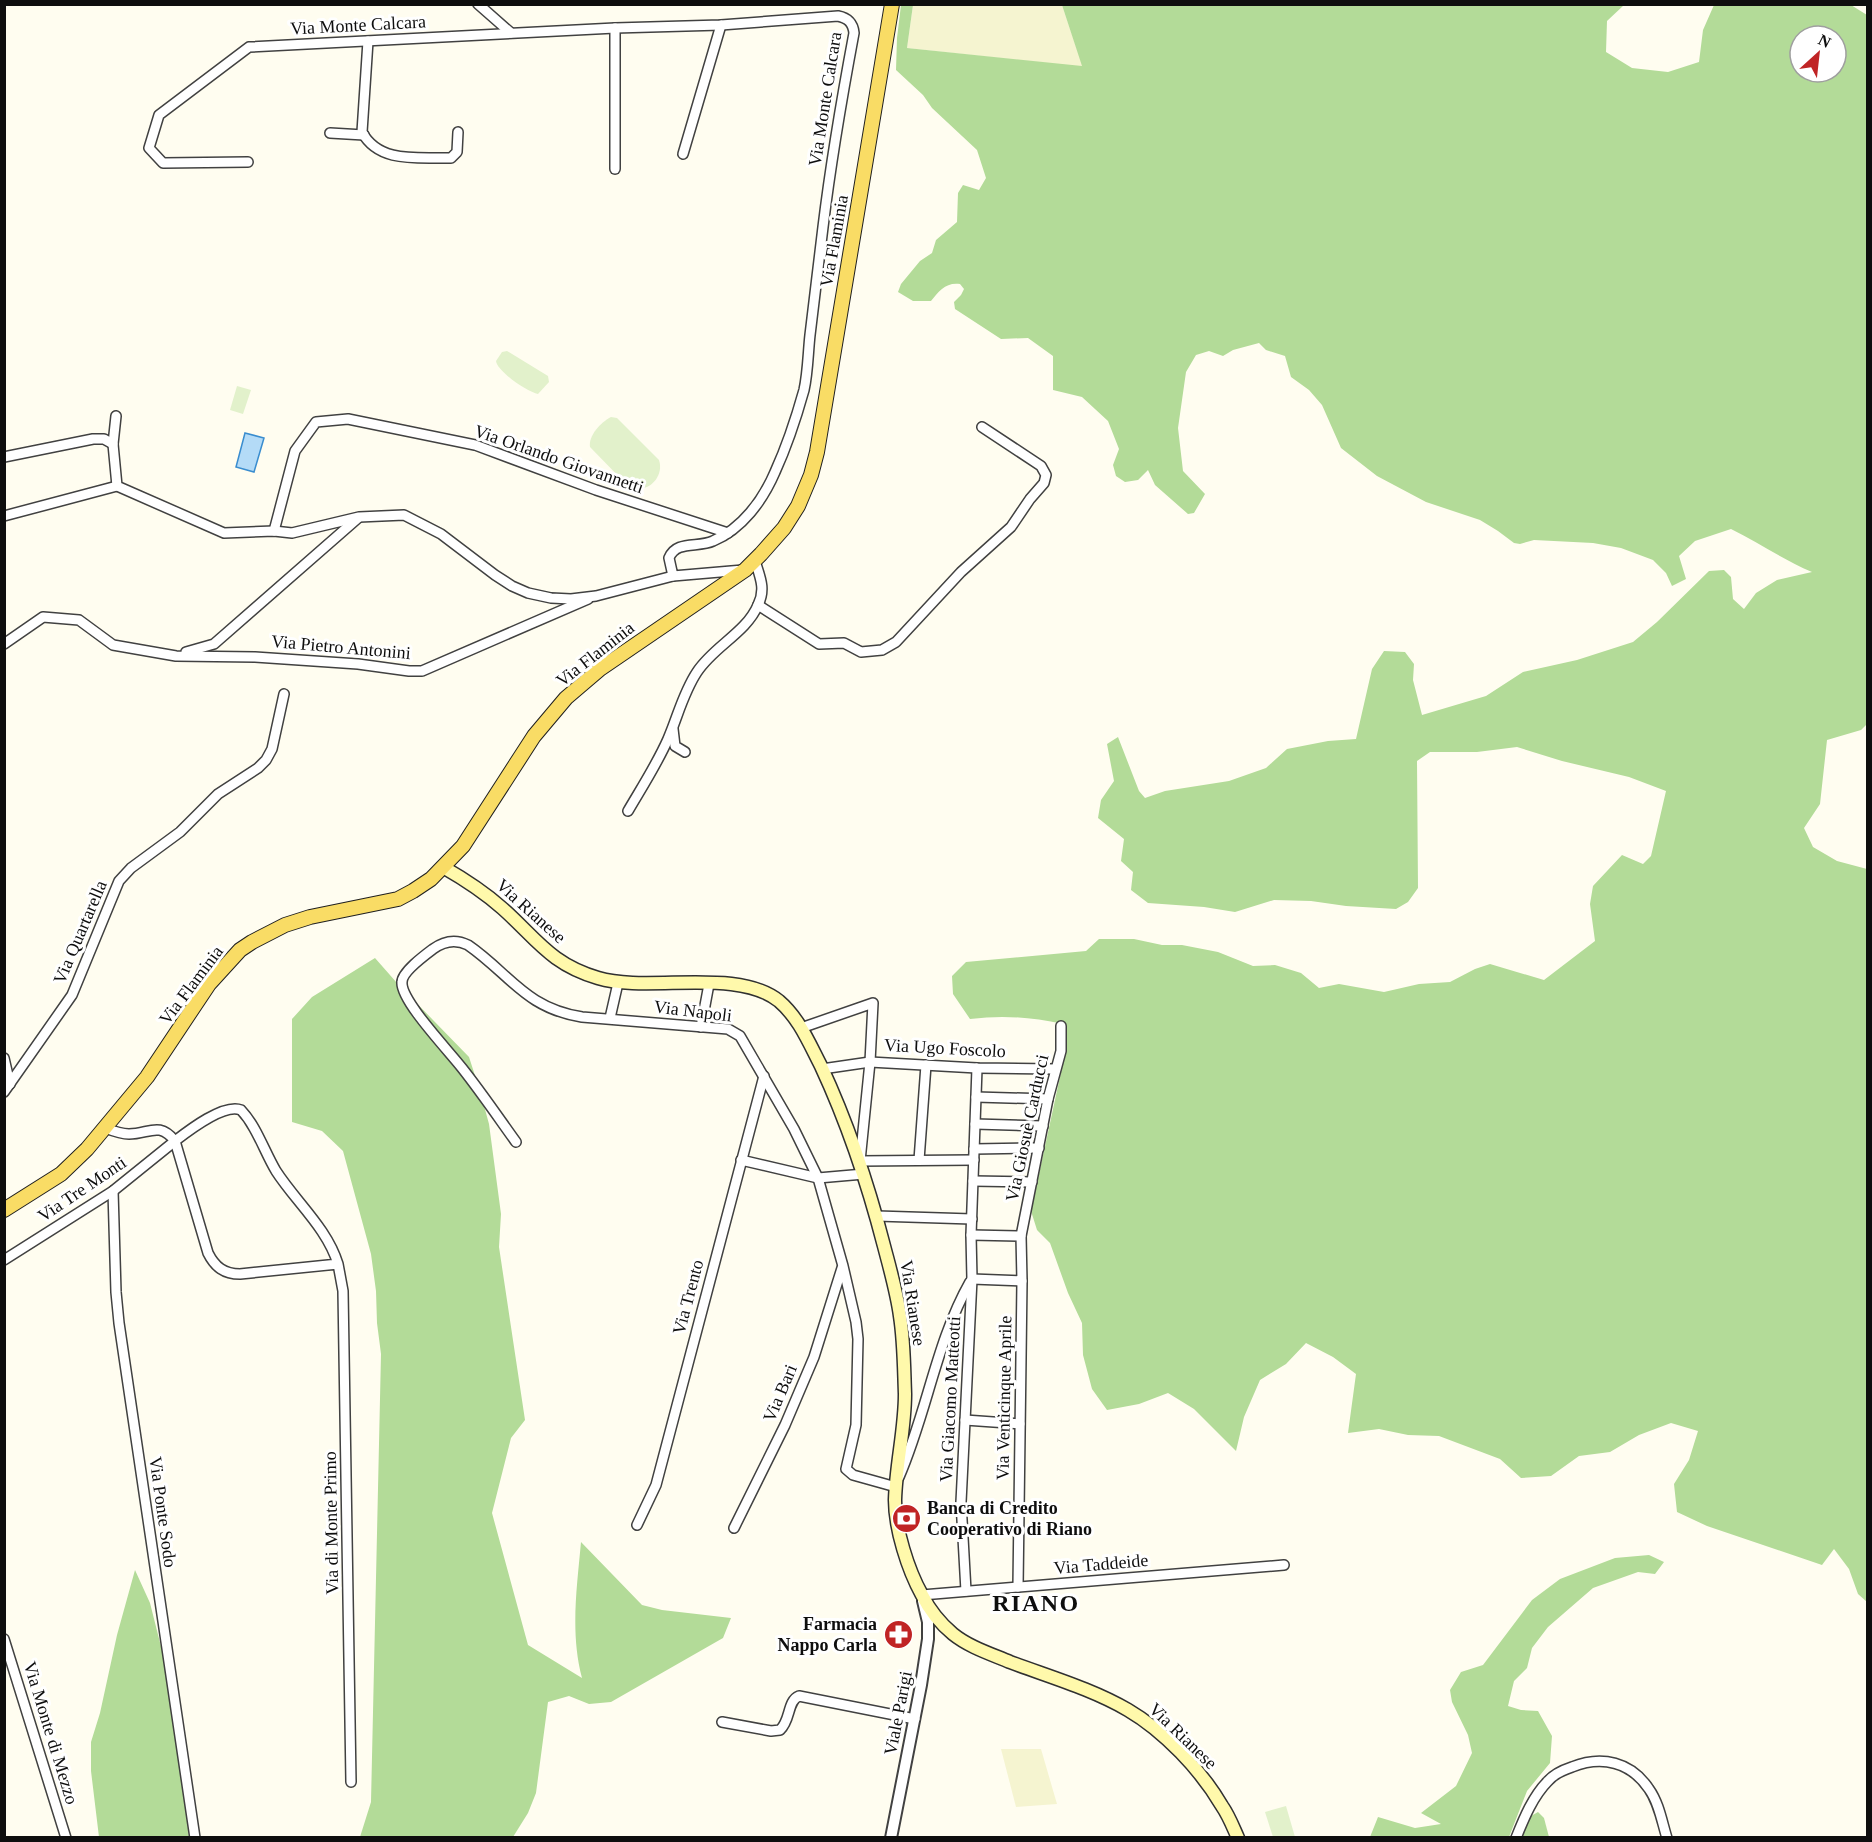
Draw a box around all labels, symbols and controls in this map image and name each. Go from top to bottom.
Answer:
street label: Via Monte Calcara [290,11,426,39]
north arrow [1788,24,1848,84]
street label: Via Monte Calcara [804,30,846,168]
text: N [1816,31,1834,51]
street label: Via Flaminia [816,193,852,289]
street label: Via Orlando Giovannetti [472,421,646,497]
street label: Via Flaminia [552,617,638,691]
street label: Via Pietro Antonini [270,631,412,663]
street label: Via Rianese [492,875,570,947]
street label: Via Quartarella [49,877,111,987]
street label: Via Flaminia [155,942,227,1028]
street label: Via Napoli [653,996,733,1026]
street label: Via Ugo Foscolo [884,1035,1006,1061]
street label: Via Giosuè Carducci [1002,1053,1052,1203]
street label: Via Tre Monti [34,1152,130,1226]
street label: Via Trento [668,1257,708,1337]
street label: Via Rianese [896,1259,930,1347]
street label: Via Giacomo Matteotti [936,1316,964,1482]
street label: Via Venticinque Aprile [993,1316,1015,1480]
street label: Via Bari [759,1361,801,1425]
street label: Via di Monte Primo [320,1451,342,1595]
street label: Via Ponte Sodo [145,1455,181,1569]
place label: Banca di Credito Cooperativo di Riano [927,1498,1092,1539]
bank icon: Banca di Credito Cooperativo di Riano [890,1502,922,1534]
street label: Via Taddeide [1053,1550,1149,1578]
district label: RIANO [992,1590,1080,1616]
place label: Farmacia Nappo Carla [777,1614,877,1655]
pharmacy icon: Farmacia Nappo Carla [882,1618,914,1650]
street label: Via Monte di Mezzo [20,1659,82,1807]
street label: Viale Parigi [880,1669,916,1757]
street label: Via Rianese [1145,1699,1221,1773]

